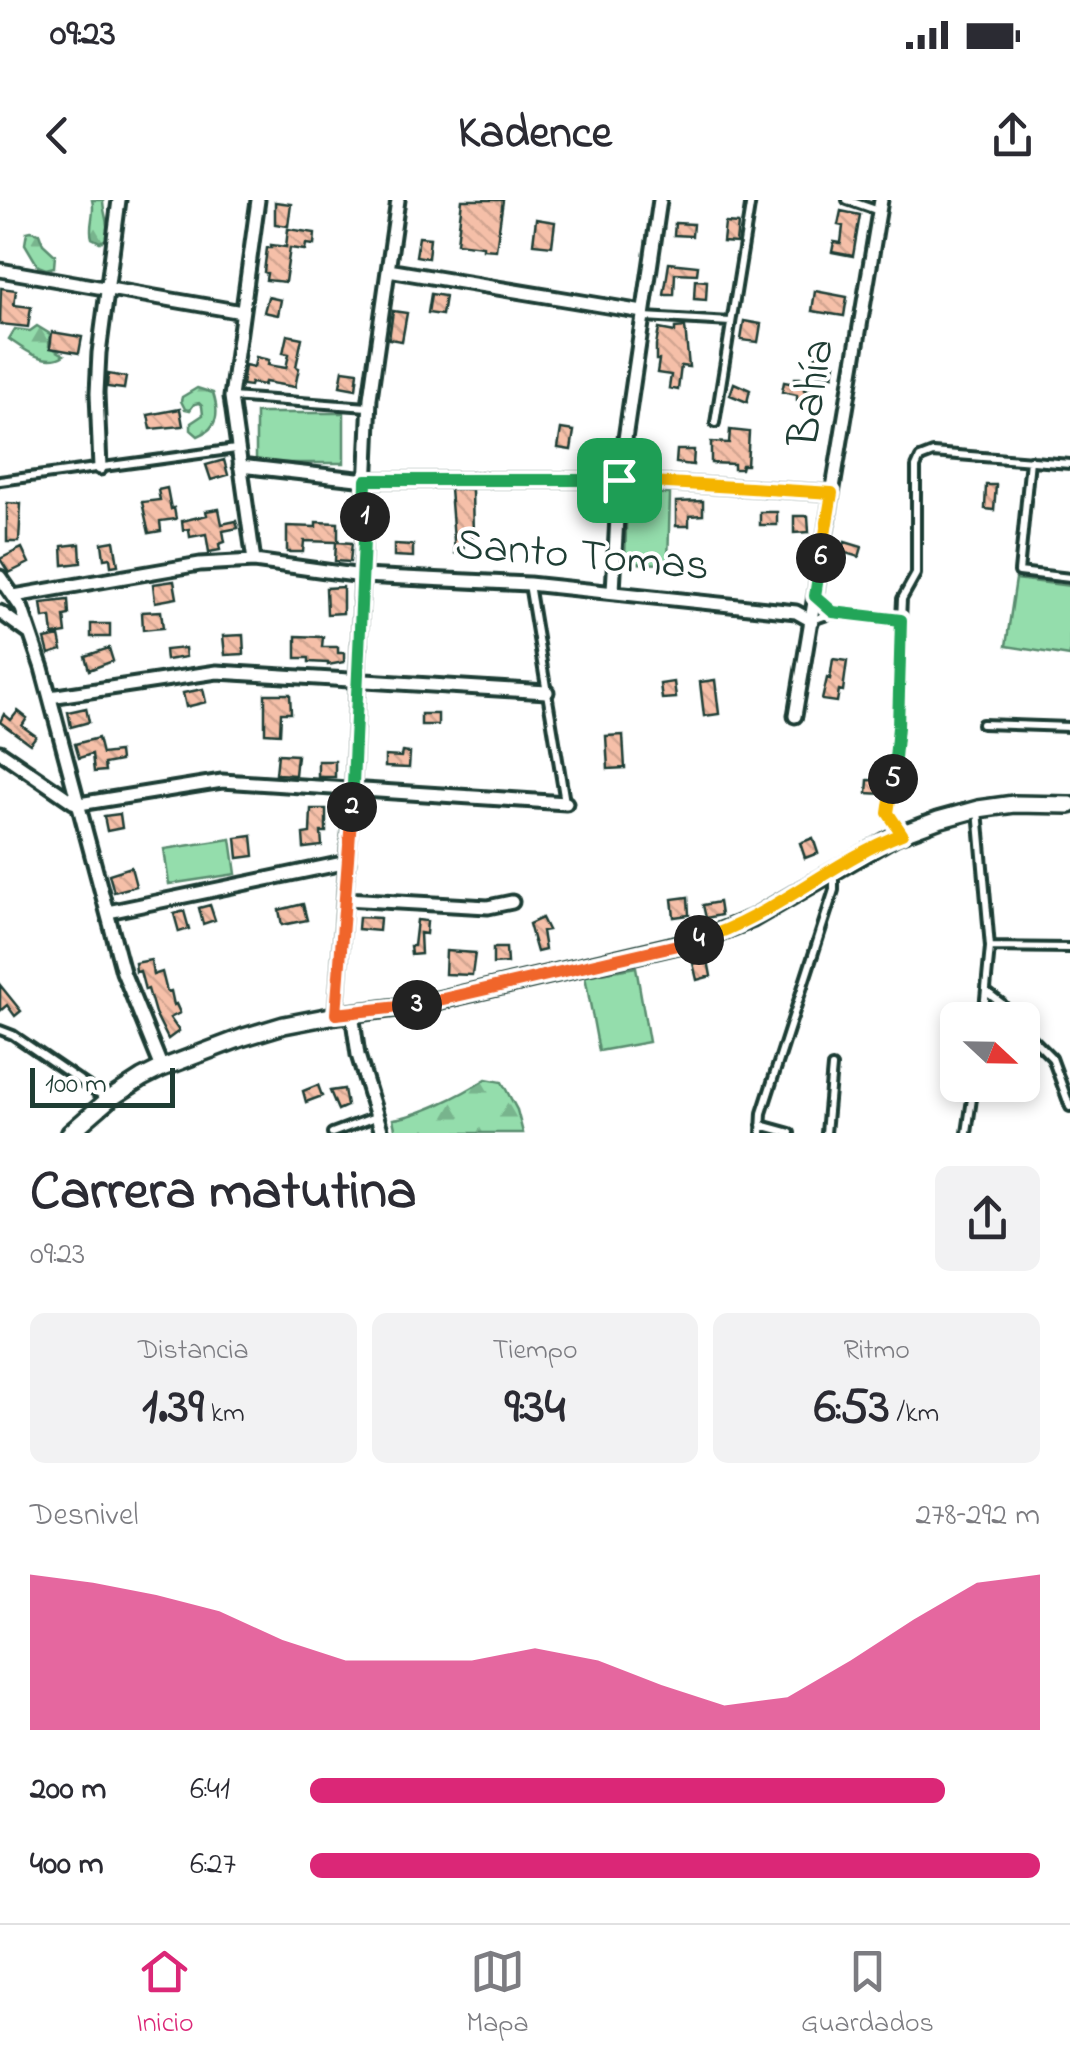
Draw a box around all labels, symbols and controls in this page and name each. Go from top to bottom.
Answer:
text: 09:23 [50,7,116,63]
text: Kadence [458,102,612,168]
icon: back [30,108,85,163]
icon: share [985,108,1040,163]
street label: Bahía [772,334,854,453]
pin [577,438,662,523]
icon: arrive [592,453,647,508]
pin: 1 [340,492,390,542]
text: 1 [361,496,369,537]
street label: Santo Tomas [452,513,712,601]
pin: 6 [796,533,846,583]
text: 6 [815,537,827,578]
pin: 5 [868,754,918,804]
text: 5 [885,758,901,799]
pin: 2 [327,782,377,832]
text: 2 [345,786,359,827]
pin: 4 [674,915,724,965]
text: 4 [693,919,705,960]
pin: 3 [392,980,442,1030]
text: 3 [411,984,423,1025]
north arrow [940,1002,1040,1102]
map controls [940,1002,1040,1102]
scale bar [30,1063,175,1108]
text: 100 m [45,1065,107,1106]
text: Carrera matutina [30,1154,417,1234]
button: share [935,1166,1040,1271]
text: 09:23 [30,1232,85,1279]
text: Distancia [138,1331,249,1372]
text: Tiempo [492,1331,578,1372]
text: Ritmo [844,1331,910,1372]
text: 1.39 [142,1372,204,1445]
text: 9:34 [505,1372,565,1445]
text: 6:53 [814,1372,890,1445]
text: km [204,1394,245,1435]
text: /km [890,1394,939,1435]
text: Desnivel [30,1493,139,1540]
text: 278–292 m [915,1493,1040,1540]
text: 200 m [30,1767,106,1814]
text: 6:41 [190,1767,230,1814]
text: 400 m [30,1842,104,1889]
text: 6:27 [190,1842,236,1889]
tab: Inicio [136,1944,194,2045]
tab: Mapa [466,1944,529,2045]
tab: Guardados [801,1944,934,2045]

